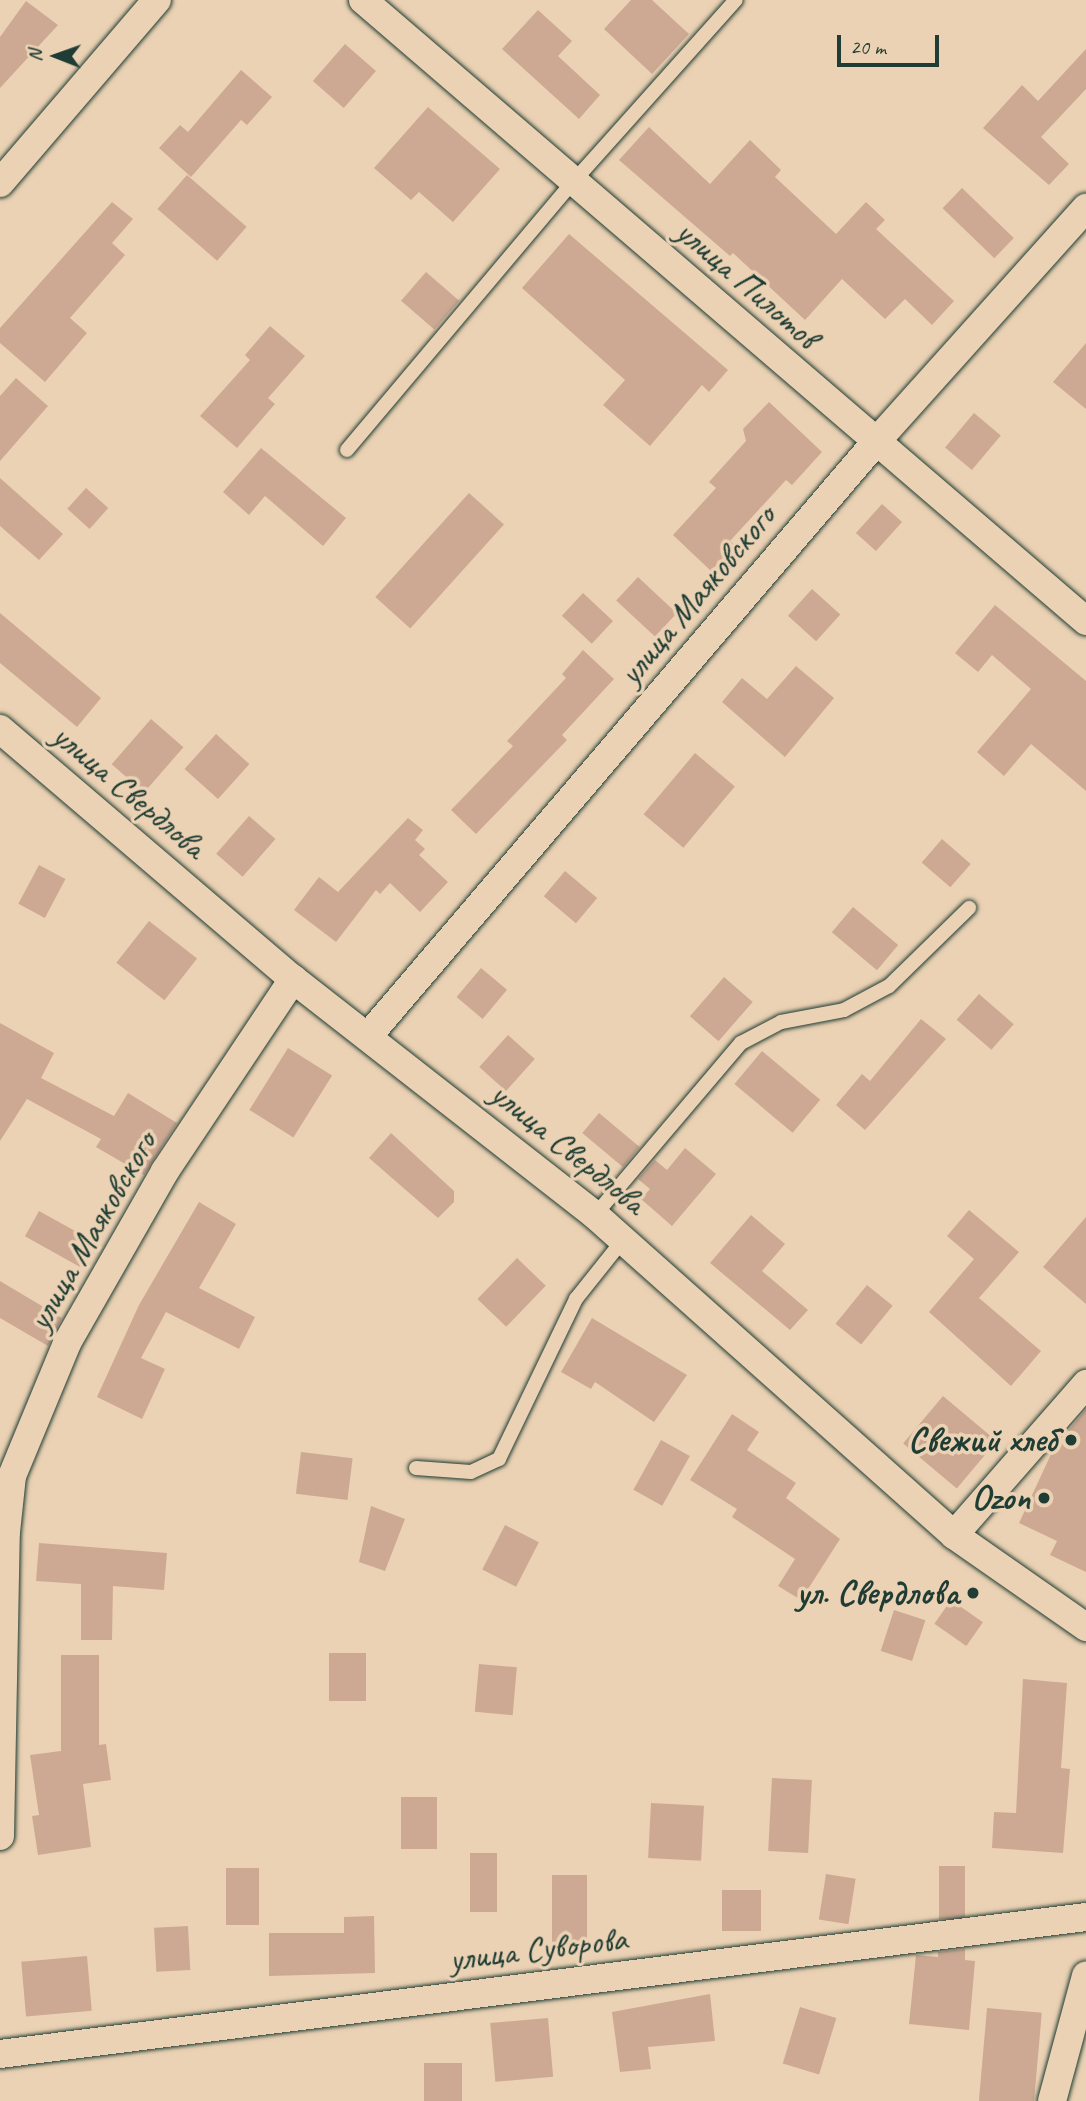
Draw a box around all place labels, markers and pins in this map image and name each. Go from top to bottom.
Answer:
place label: Свежий хлеб [908,1419,1057,1461]
marker: Свежий хлеб [1063,1432,1079,1448]
place label: Ozon [972,1477,1030,1519]
marker: Ozon [1036,1490,1052,1506]
place label: ул. Свердлова [797,1572,959,1614]
marker: ул. Свердлова [965,1585,981,1601]

